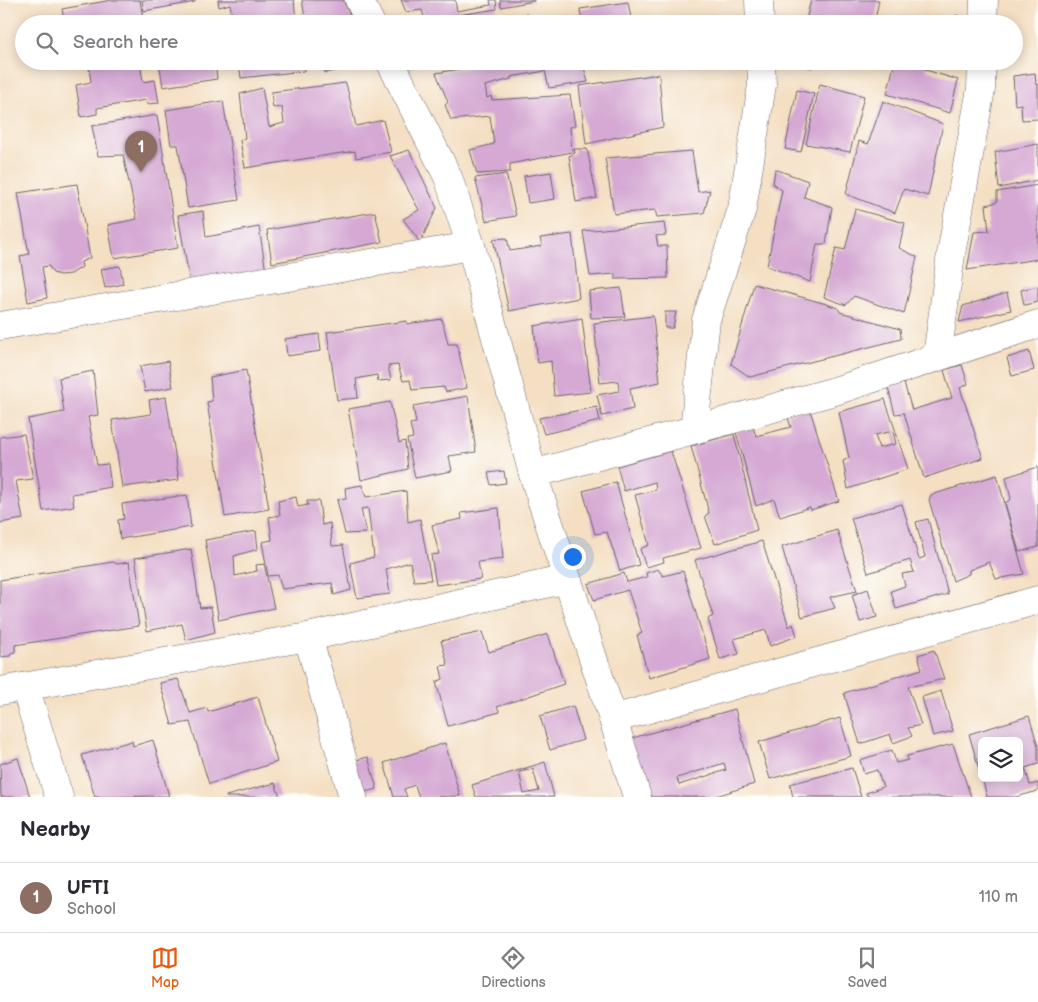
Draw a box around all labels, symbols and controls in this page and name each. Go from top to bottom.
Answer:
search box [15,15,1023,70]
icon: search [33,29,61,57]
text: Search here [73,31,178,54]
pin: 1 [125,131,157,172]
your location [560,544,586,570]
map controls [978,737,1023,782]
button: layers [978,737,1023,782]
text: Nearby [20,817,90,842]
text: UFTI [67,877,109,900]
text: 1 [33,888,39,907]
text: 110 m [979,888,1018,907]
text: School [67,900,116,919]
tab: Map [151,944,179,991]
tab: Directions [481,944,546,991]
tab: Saved [848,944,887,991]

